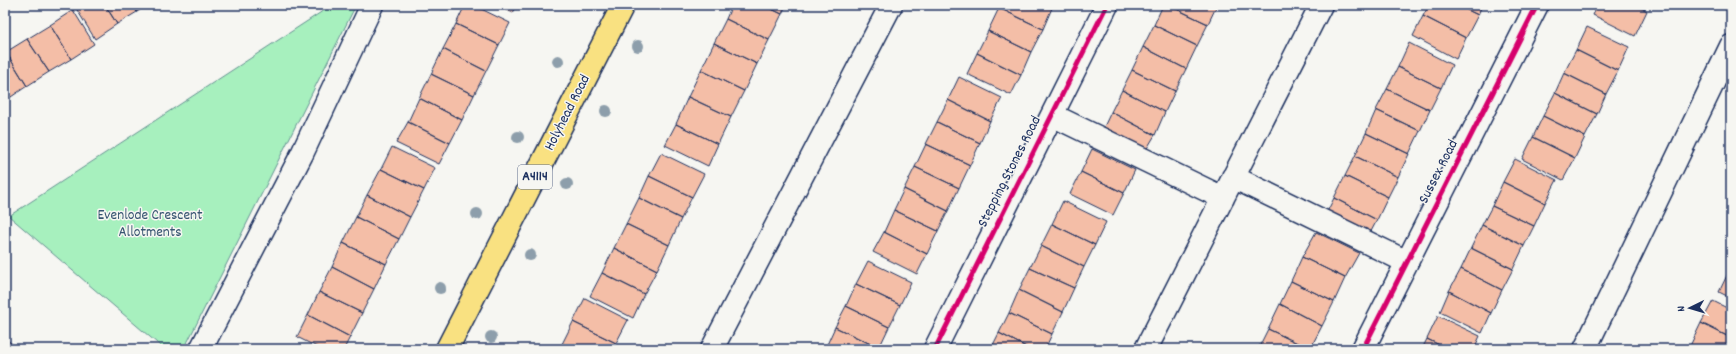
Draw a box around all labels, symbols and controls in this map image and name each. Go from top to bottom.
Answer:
street label: Holyhead Road [539,71,597,155]
street label: Stepping Stones Road [972,112,1048,232]
street label: Sussex Road [1413,136,1465,208]
road number: A4114 [518,165,552,189]
park label: Evenlode Crescent Allotments [98,205,203,244]
north arrow [1670,288,1710,328]
text: N [1674,305,1690,312]

